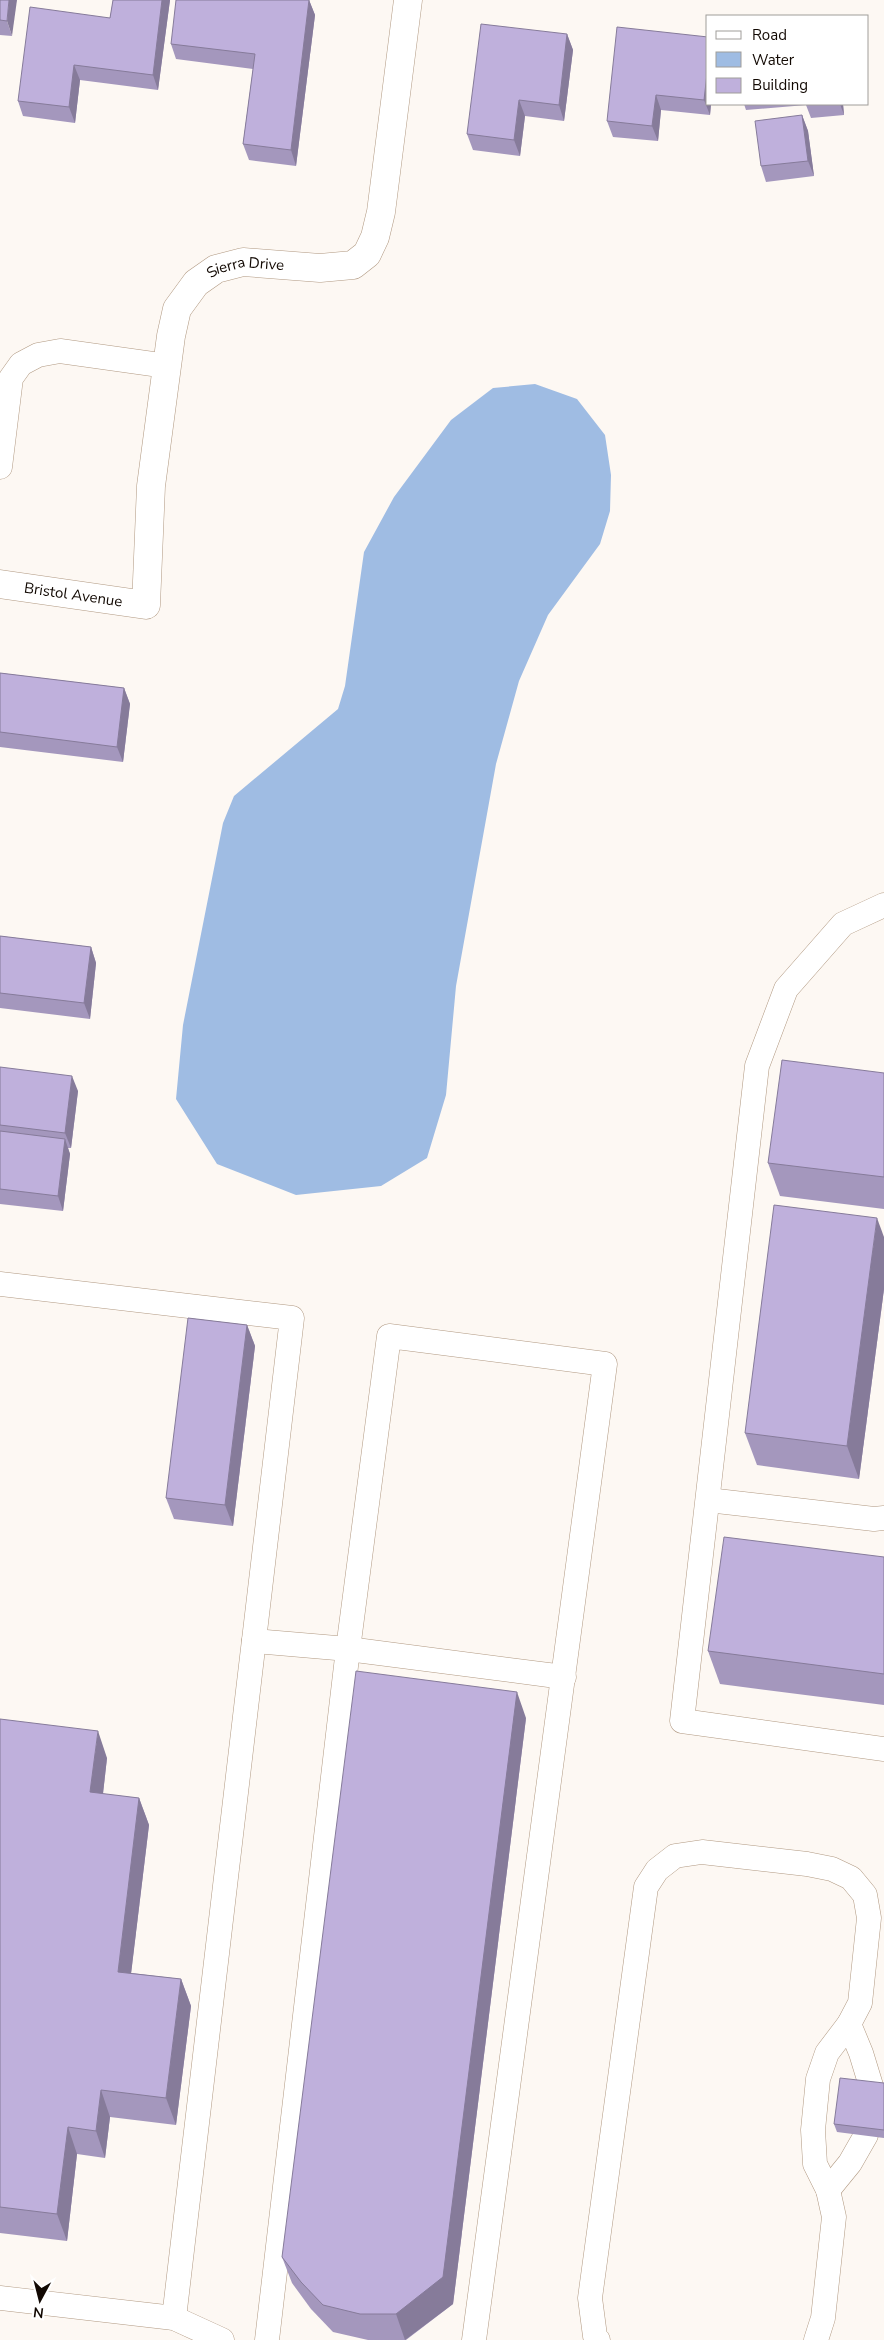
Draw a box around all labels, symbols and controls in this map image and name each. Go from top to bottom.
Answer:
legend [706,15,869,105]
text: Road [752,25,787,45]
text: Water [752,50,795,70]
text: Building [752,75,808,95]
street label: Sierra Drive [202,252,285,283]
street label: Bristol Avenue [23,578,124,611]
north arrow [15,2275,65,2325]
text: N [32,2302,45,2322]

